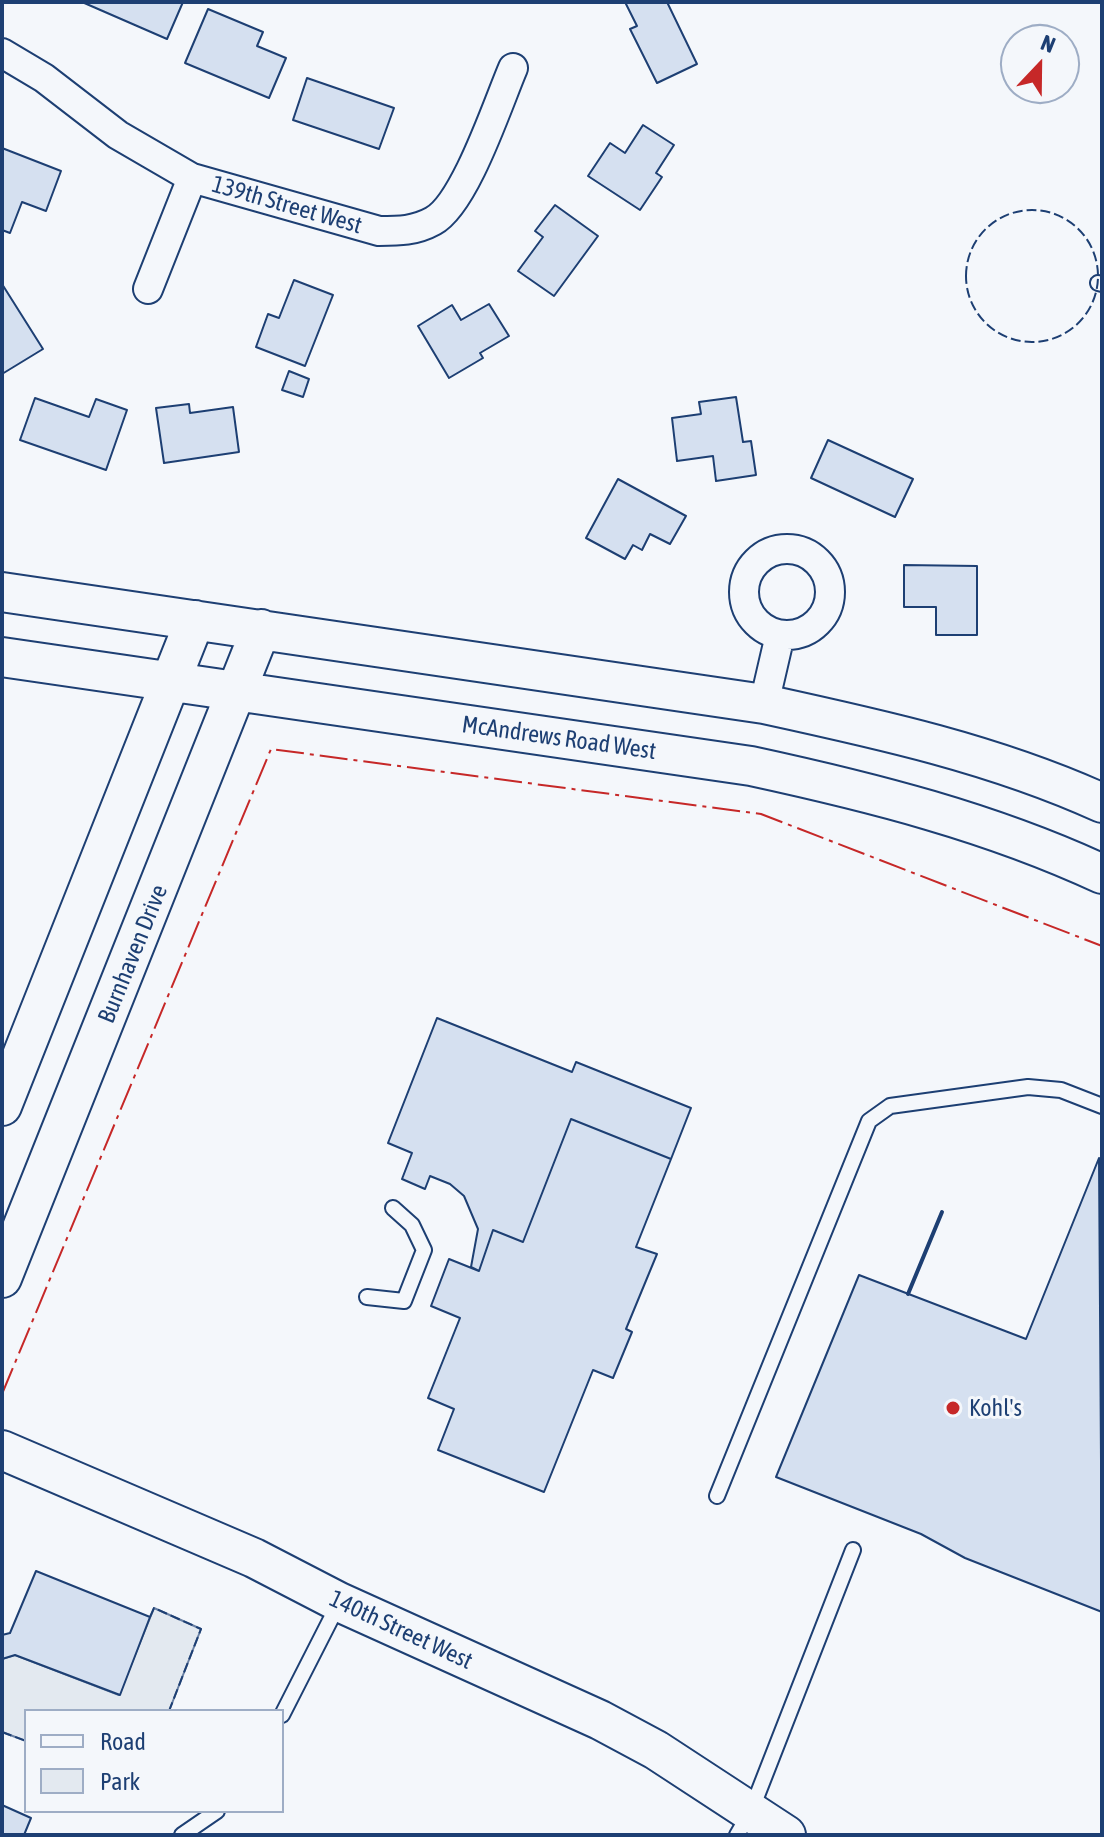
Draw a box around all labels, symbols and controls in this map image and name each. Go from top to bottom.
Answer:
north arrow [1000,24,1080,104]
text: N [1037,29,1059,58]
street label: 139th Street West [209,170,365,240]
street label: McAndrews Road West [460,710,658,766]
street label: Burnhaven Drive [92,881,174,1027]
place label: Kohl's [969,1394,1022,1422]
marker: Kohl's [944,1399,962,1417]
street label: 140th Street West [325,1584,477,1676]
legend [24,1709,284,1813]
text: Road [100,1728,146,1755]
text: Park [100,1768,140,1795]

